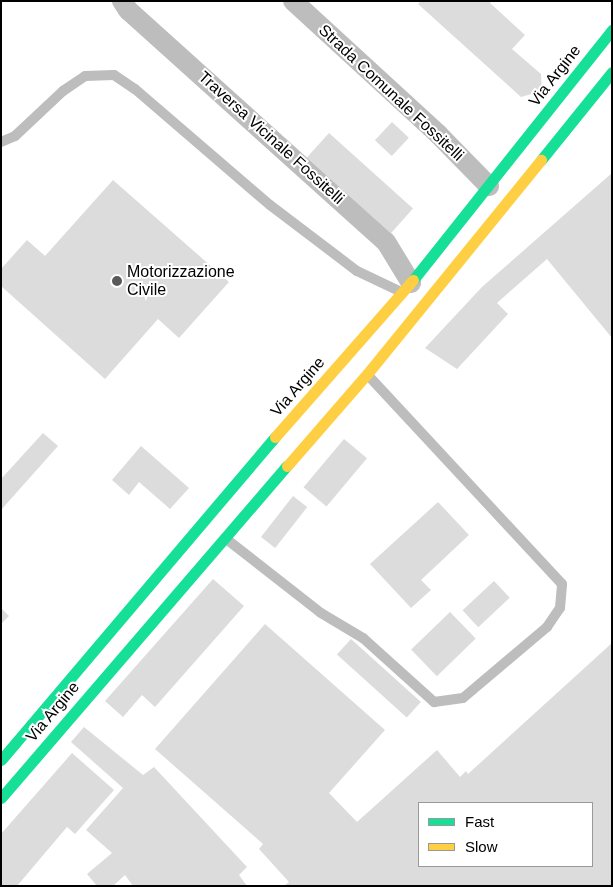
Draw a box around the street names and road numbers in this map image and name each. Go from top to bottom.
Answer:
street label: Strada Comunale Fossitelli [315,21,467,165]
street label: Via Argine [525,41,585,111]
street label: Traversa Vicinale Fossitelli [194,67,348,209]
street label: Via Argine [267,353,329,421]
street label: Via Argine [22,678,84,746]

